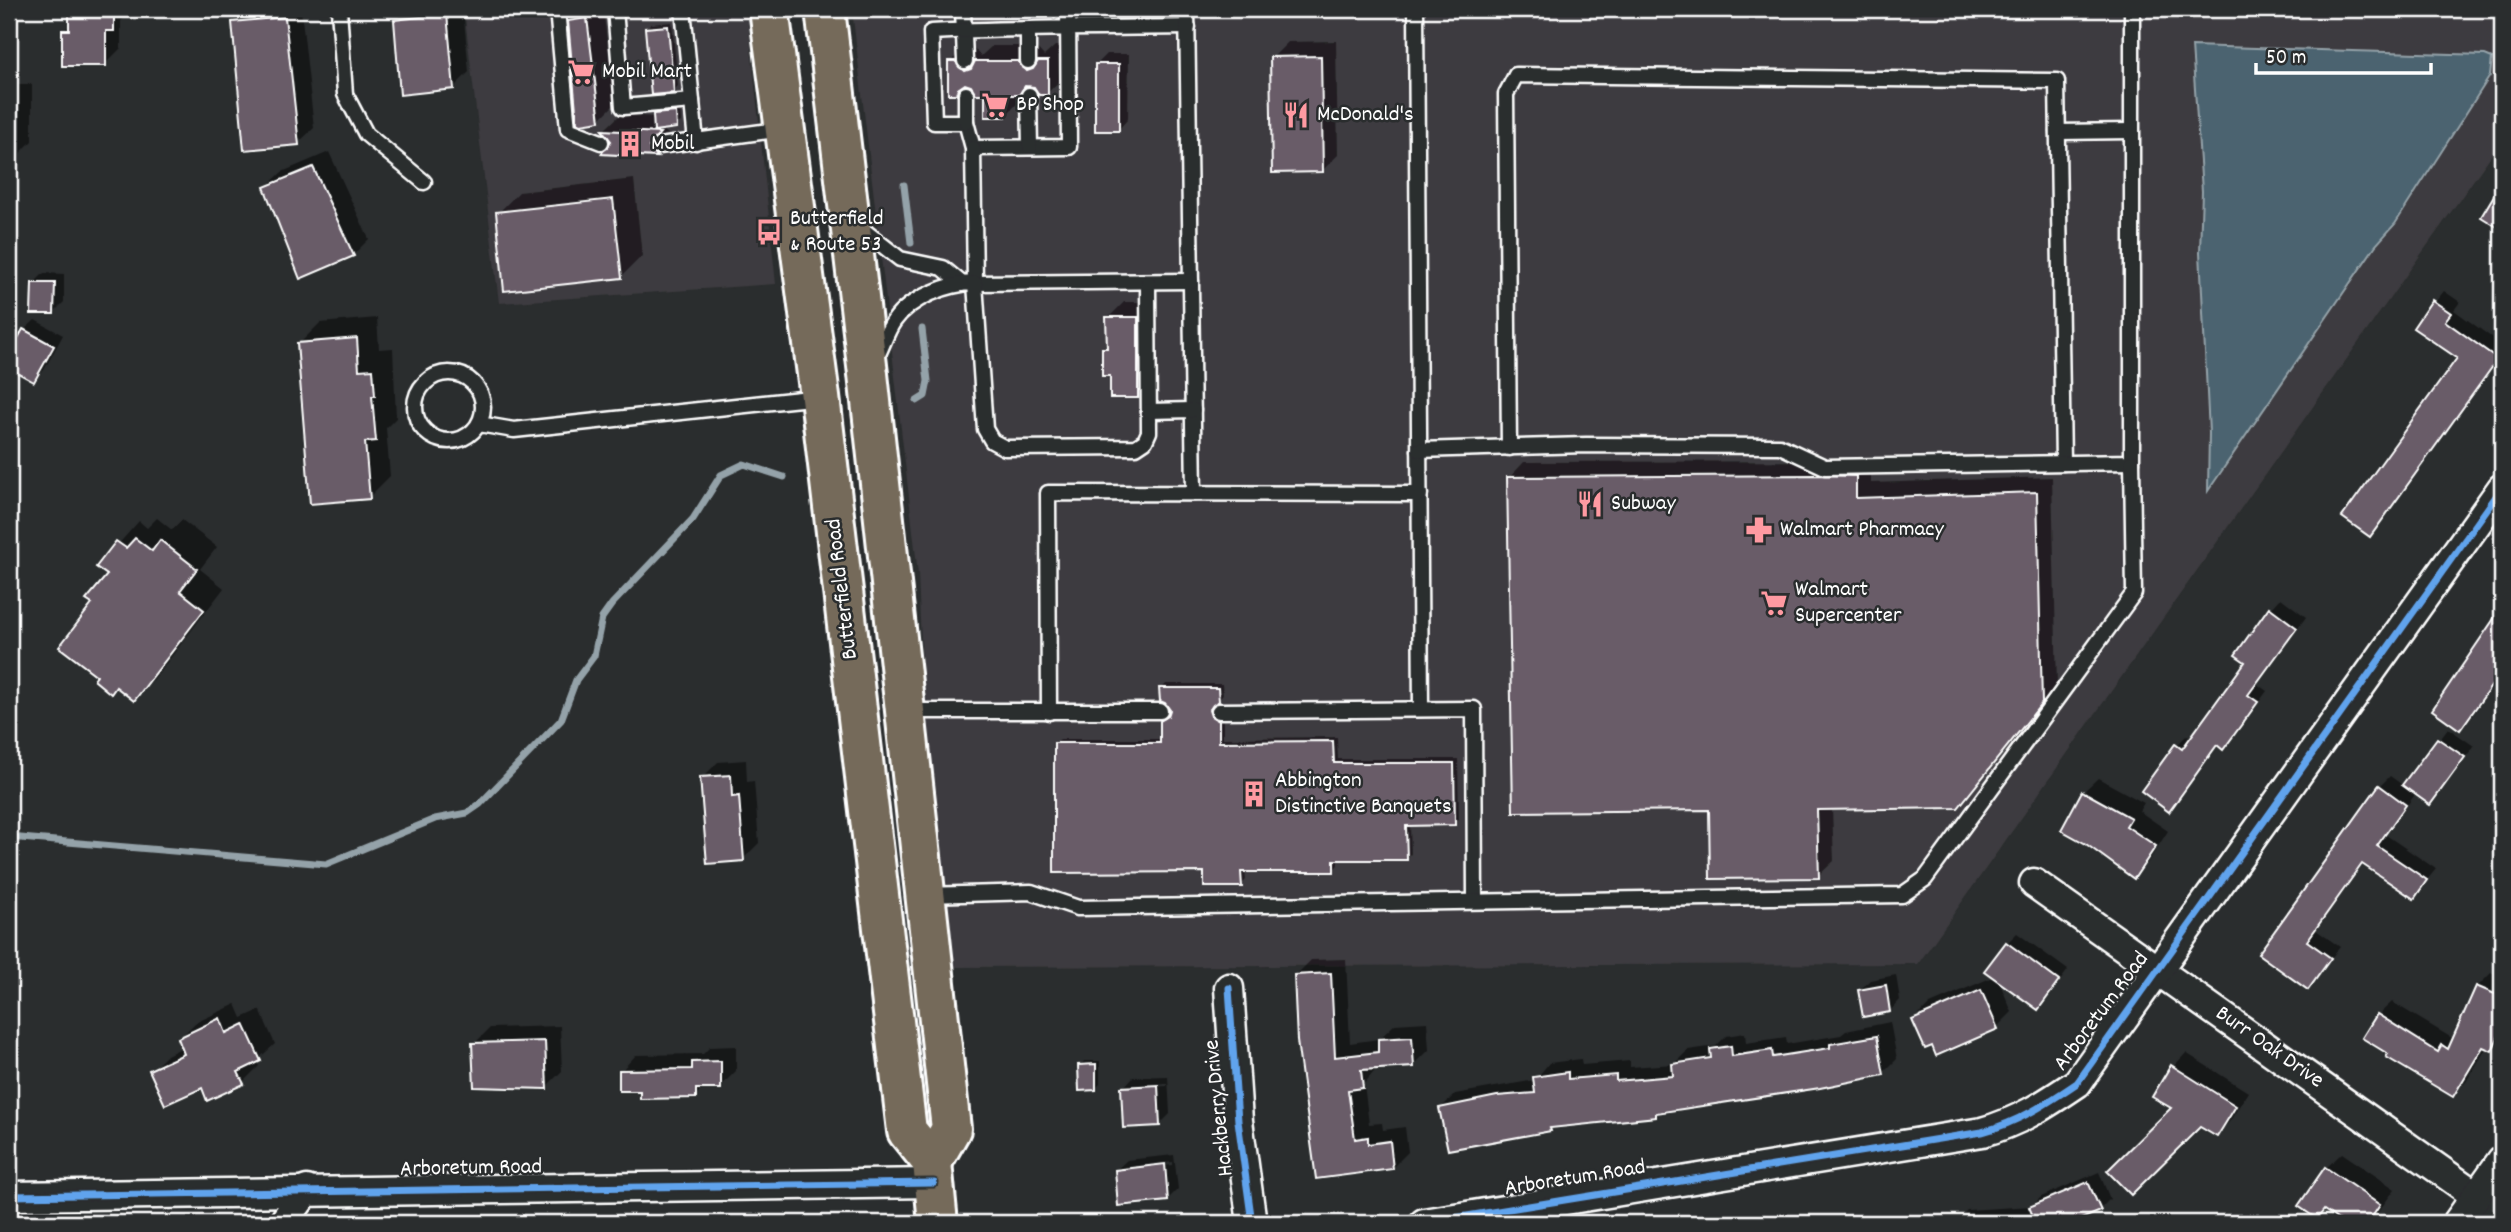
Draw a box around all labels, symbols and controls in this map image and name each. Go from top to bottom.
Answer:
scale bar [2256,32,2430,76]
text: 50 m [2266,44,2306,74]
place label: Mobil Mart [602,56,692,89]
supermarket icon: Mobil Mart [566,57,596,87]
place label: BP Shop [1016,89,1084,122]
supermarket icon: BP Shop [980,90,1010,120]
place label: McDonald's [1317,99,1414,132]
restaurant icon: McDonald's [1281,100,1311,130]
place label: Mobil [651,128,695,161]
building icon: Mobil [615,129,645,159]
place label: Butterfield & Route 53 [790,203,883,262]
bus stop icon: Butterfield & Route 53 [754,217,784,247]
place label: Subway [1611,488,1677,521]
restaurant icon: Subway [1575,489,1605,519]
place label: Walmart Pharmacy [1780,514,1944,547]
pharmacy icon: Walmart Pharmacy [1744,515,1774,545]
street label: Butterfield Road [818,517,868,661]
place label: Walmart Supercenter [1795,574,1902,633]
supermarket icon: Walmart Supercenter [1759,588,1789,618]
place label: Abbington Distinctive Banquets [1275,765,1452,824]
building icon: Abbington Distinctive Banquets [1239,779,1269,809]
street label: Arboretum Road [2046,945,2158,1079]
street label: Burr Oak Drive [2208,998,2330,1098]
street label: Hackberry Drive [1196,1038,1244,1178]
street label: Arboretum Road [400,1151,542,1187]
street label: Arboretum Road [1502,1152,1648,1206]

